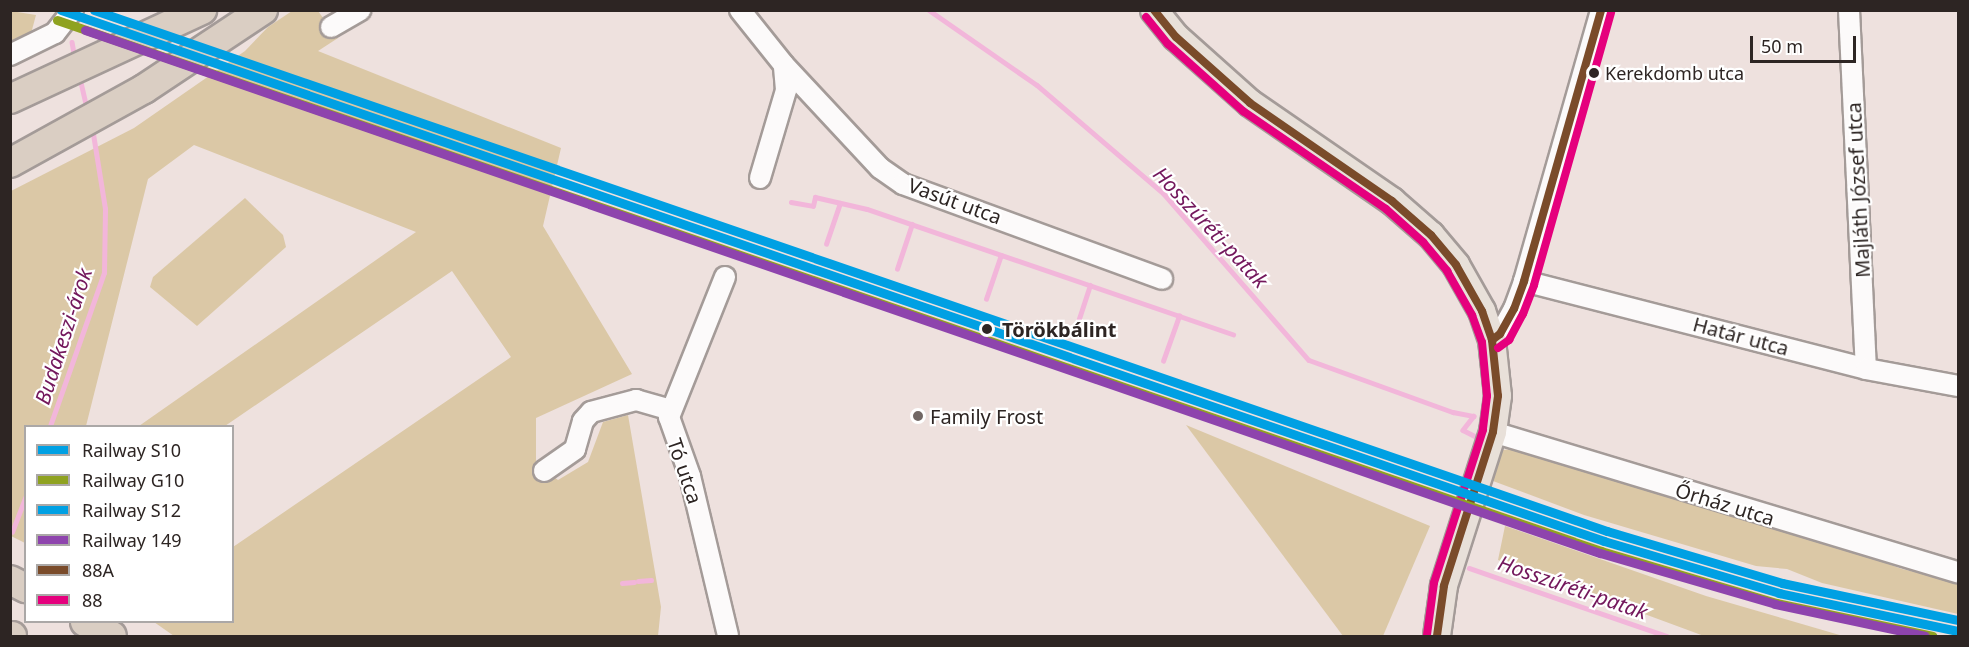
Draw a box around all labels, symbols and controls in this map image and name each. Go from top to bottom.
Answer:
scale bar [1753,24,1860,62]
text: 50 m [1761,34,1803,58]
place label: Kerekdomb utca [1605,62,1744,84]
marker: Kerekdomb utca [1588,67,1600,79]
street label: Majláth József utca [1841,102,1875,278]
water label: Hosszúréti-patak [1148,161,1274,293]
street label: Vasút utca [905,173,1005,229]
water label: Budakeszi-árok [29,265,97,407]
street label: Határ utca [1690,312,1792,360]
place label: Törökbálint [1002,317,1116,341]
marker: Törökbálint [977,319,997,339]
place label: Family Frost [930,404,1043,428]
marker: Family Frost [911,409,925,423]
legend [24,425,234,623]
street label: Tó utca [663,435,707,507]
text: Railway S10 [82,438,181,462]
text: Railway G10 [82,468,184,492]
street label: Őrház utca [1673,478,1777,530]
text: Railway S12 [82,498,181,522]
text: Railway 149 [82,528,182,552]
water label: Hosszúréti-patak [1495,550,1651,624]
text: 88A [82,558,114,582]
text: 88 [82,588,103,612]

